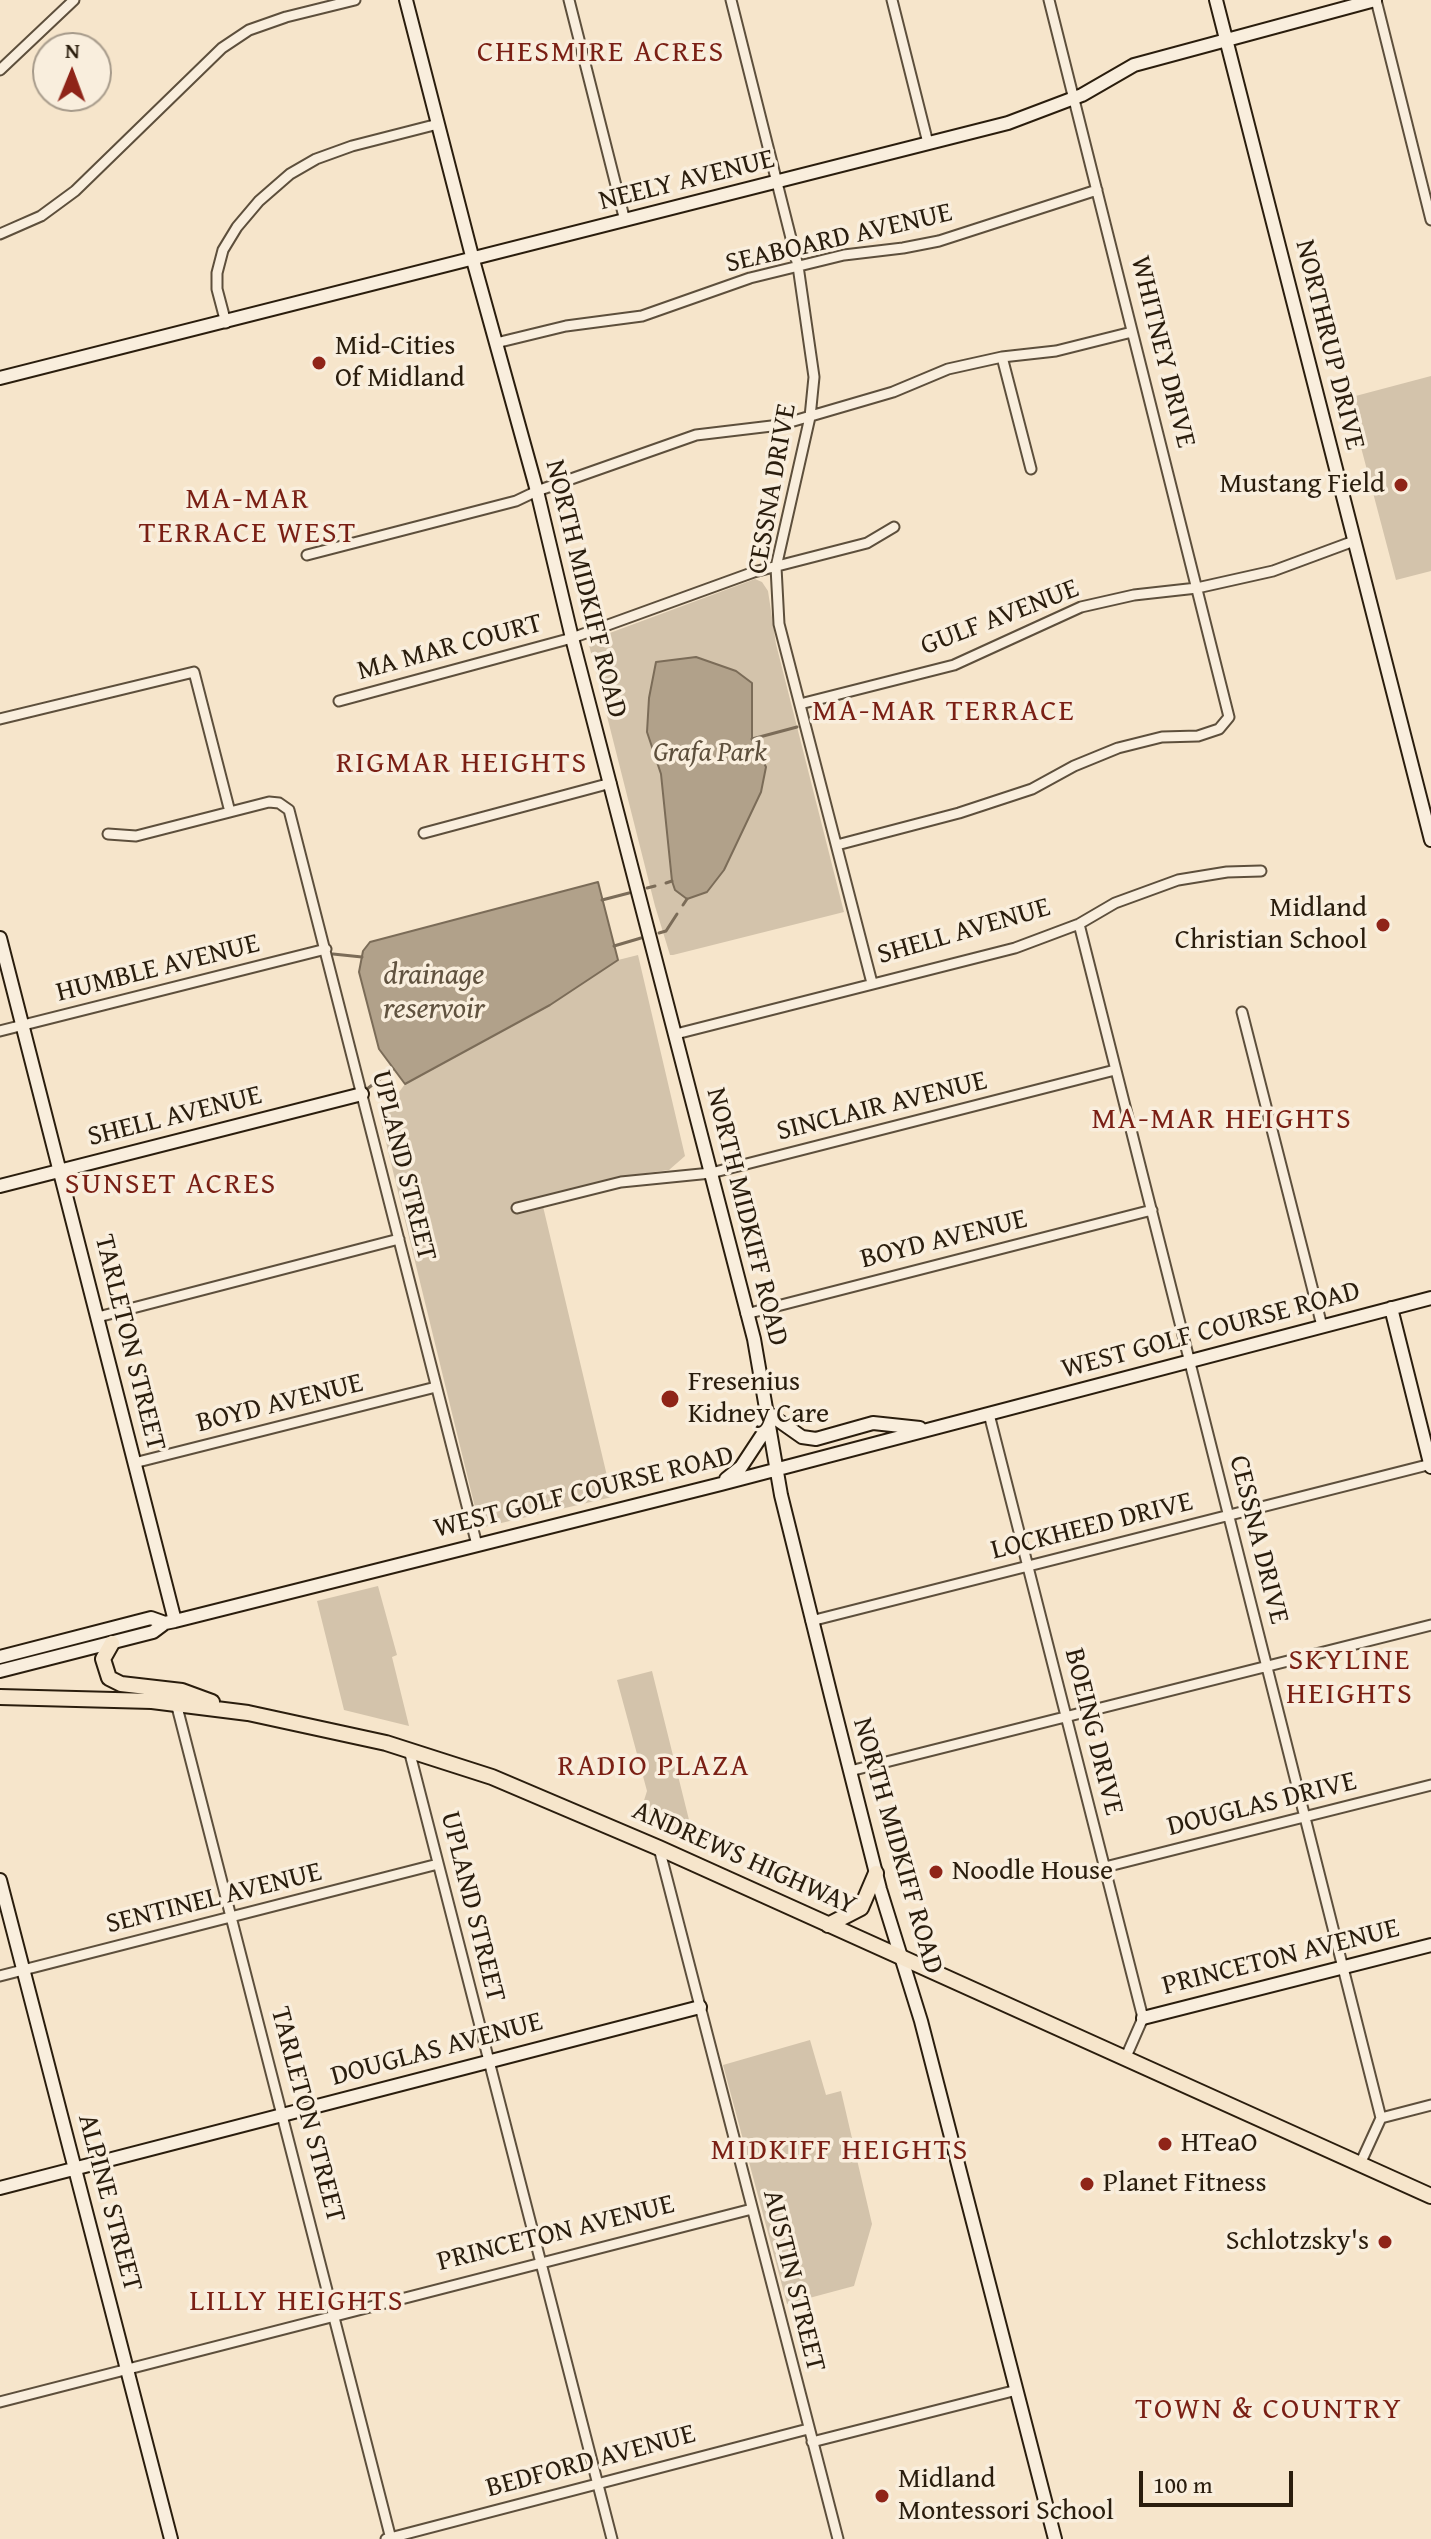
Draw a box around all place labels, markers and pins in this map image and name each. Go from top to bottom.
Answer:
place label: Mid-Cities Of Midland [335,330,465,396]
marker: Mid-Cities Of Midland [310,354,328,372]
place label: Mustang Field [1219,468,1385,502]
marker: Mustang Field [1392,476,1410,494]
place label: Midland Christian School [1175,892,1367,958]
marker: Midland Christian School [1374,916,1392,934]
place label: Fresenius Kidney Care [688,1366,829,1432]
marker: Fresenius Kidney Care [659,1388,681,1410]
place label: Noodle House [952,1855,1113,1889]
marker: Noodle House [927,1863,945,1881]
place label: HTeaO [1181,2127,1258,2161]
marker: HTeaO [1156,2135,1174,2153]
place label: Planet Fitness [1103,2167,1267,2201]
marker: Planet Fitness [1078,2175,1096,2193]
place label: Schlotzsky's [1226,2225,1369,2259]
marker: Schlotzsky's [1376,2233,1394,2251]
place label: Midland Montessori School [898,2463,1114,2529]
marker: Midland Montessori School [873,2487,891,2505]

